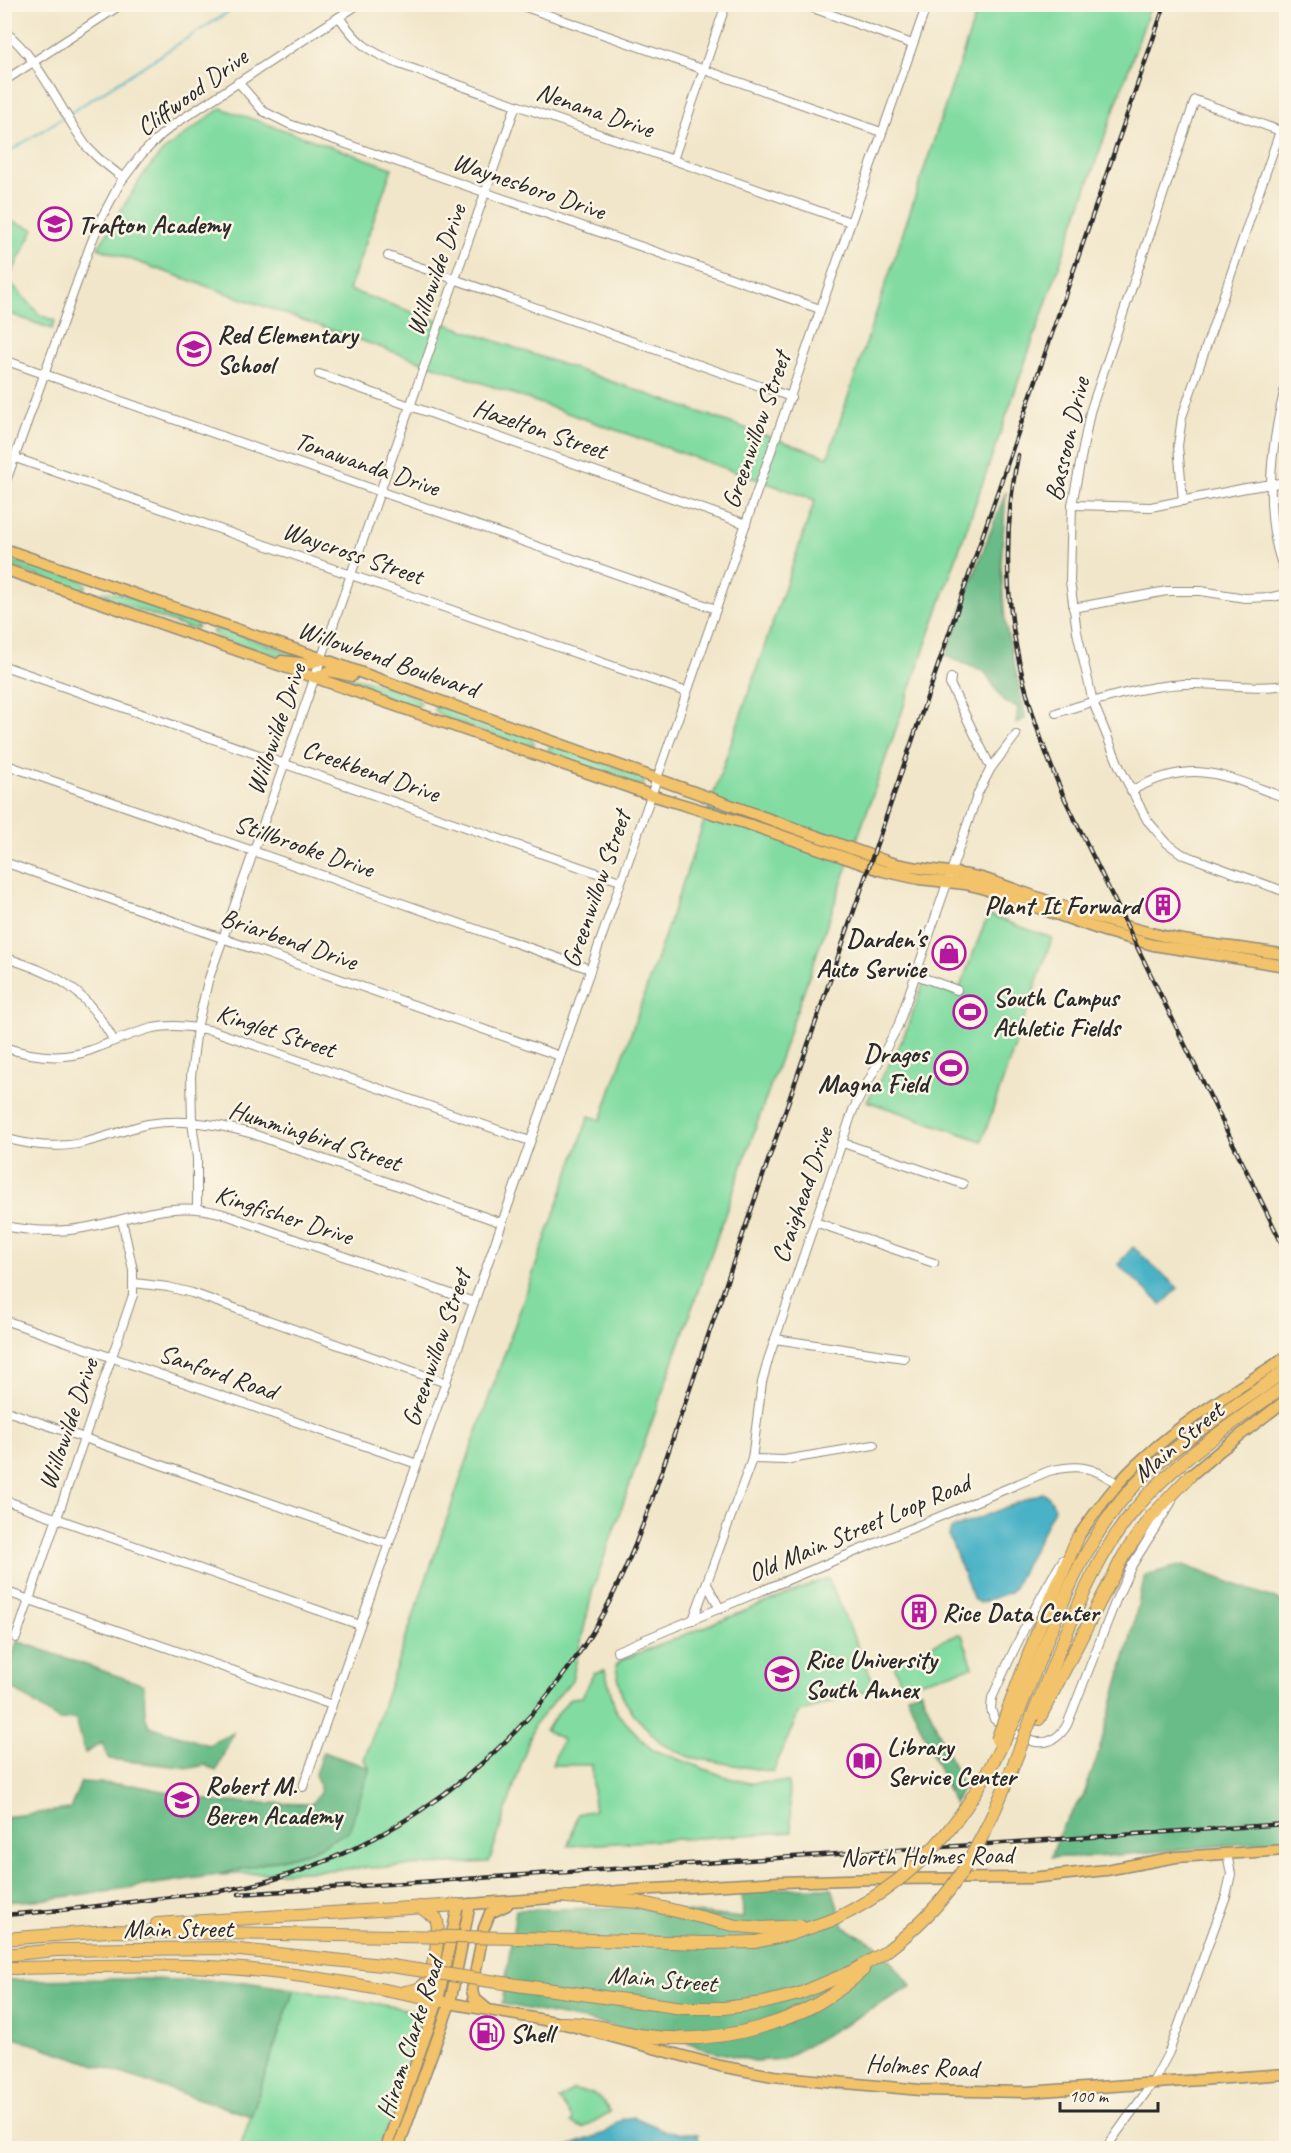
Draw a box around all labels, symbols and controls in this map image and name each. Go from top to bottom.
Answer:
street label: Cliffwood Drive [130,40,255,143]
street label: Nenana Drive [532,75,659,146]
street label: Waynesboro Drive [448,145,611,228]
street label: Willowilde Drive [398,199,474,340]
school or university icon: Trafton Academy [37,206,73,242]
place label: Trafton Academy [78,208,233,241]
place label: Red Elementary School [217,318,360,381]
school or university icon: Red Elementary School [176,331,212,367]
street label: Greenwillow Street [714,344,799,513]
street label: Bassoon Drive [1037,373,1098,504]
street label: Hazelton Street [469,391,613,468]
street label: Tonawanda Drive [290,424,445,505]
street label: Waycross Street [278,514,430,593]
street label: Willowbend Boulevard [294,613,486,707]
street label: Willowilde Drive [238,658,314,799]
street label: Creekbend Drive [298,732,445,810]
street label: Greenwillow Street [554,803,639,972]
street label: Stillbrooke Drive [230,807,380,886]
building icon: Plant It Forward [1145,887,1181,923]
place label: Plant It Forward [984,889,1145,922]
street label: Briarbend Drive [216,900,363,978]
place label: Darden's Auto Service [816,922,929,985]
shop icon: Darden's Auto Service [931,935,967,971]
place label: South Campus Athletic Fields [993,981,1123,1044]
sports icon: South Campus Athletic Fields [952,994,988,1030]
street label: Kinglet Street [212,996,342,1066]
place label: Dragos Magna Field [818,1037,933,1100]
sports icon: Dragos Magna Field [933,1050,969,1086]
street label: Hummingbird Street [225,1093,407,1180]
street label: Craighead Drive [763,1121,841,1267]
street label: Kingfisher Drive [211,1177,359,1253]
street label: Greenwillow Street [394,1262,479,1431]
street label: Sanford Road [155,1336,285,1409]
street label: Willowilde Drive [30,1353,106,1494]
street label: Main Street [1126,1393,1232,1490]
street label: Old Main Street Loop Road [743,1465,978,1590]
building icon: Rice Data Center [901,1594,937,1630]
place label: Rice Data Center [942,1596,1101,1629]
place label: Rice University South Annex [805,1643,940,1706]
school or university icon: Rice University South Annex [764,1656,800,1692]
place label: Library Service Center [887,1730,1018,1793]
library icon: Library Service Center [846,1743,882,1779]
place label: Robert M. Beren Academy [205,1769,345,1832]
school or university icon: Robert M. Beren Academy [164,1782,200,1818]
street label: North Holmes Road [841,1838,1017,1874]
street label: Main Street [123,1912,235,1945]
street label: Hiram Clarke Road [369,1950,453,2122]
street label: Main Street [606,1958,720,2000]
fuel station icon: Shell [469,2015,505,2051]
place label: Shell [510,2017,559,2050]
street label: Holmes Road [865,2047,983,2086]
scale bar [1060,2075,1158,2113]
text: 100 m [1069,2085,1110,2107]

